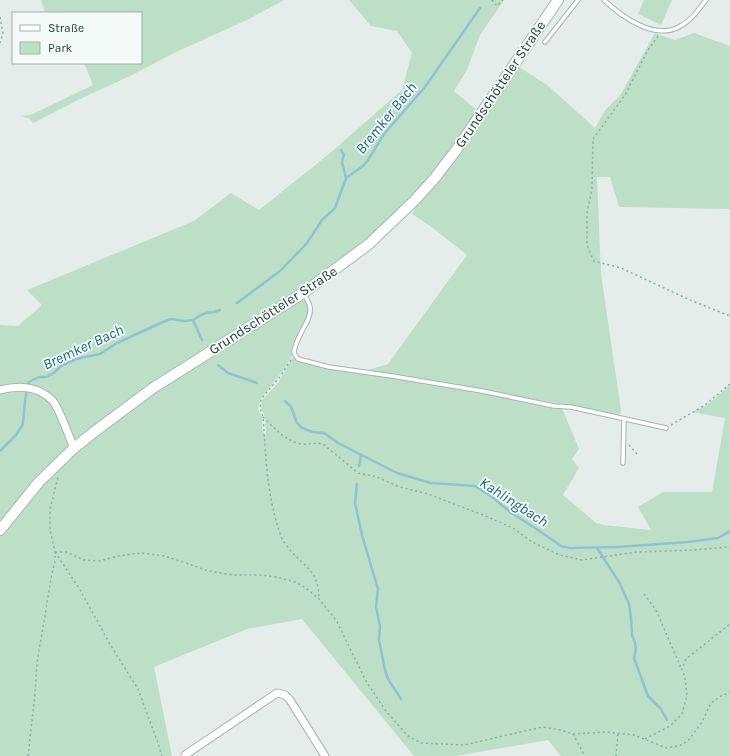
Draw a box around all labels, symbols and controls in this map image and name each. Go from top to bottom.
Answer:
legend [12,12,142,64]
street label: Grundschötteler Straße [452,18,549,151]
text: Straße [48,21,84,35]
text: Park [48,41,73,55]
water label: Bremker Bach [352,78,420,158]
street label: Grundschötteler Straße [206,263,341,358]
water label: Bremker Bach [40,320,126,374]
water label: Kahlingbach [476,473,552,531]

